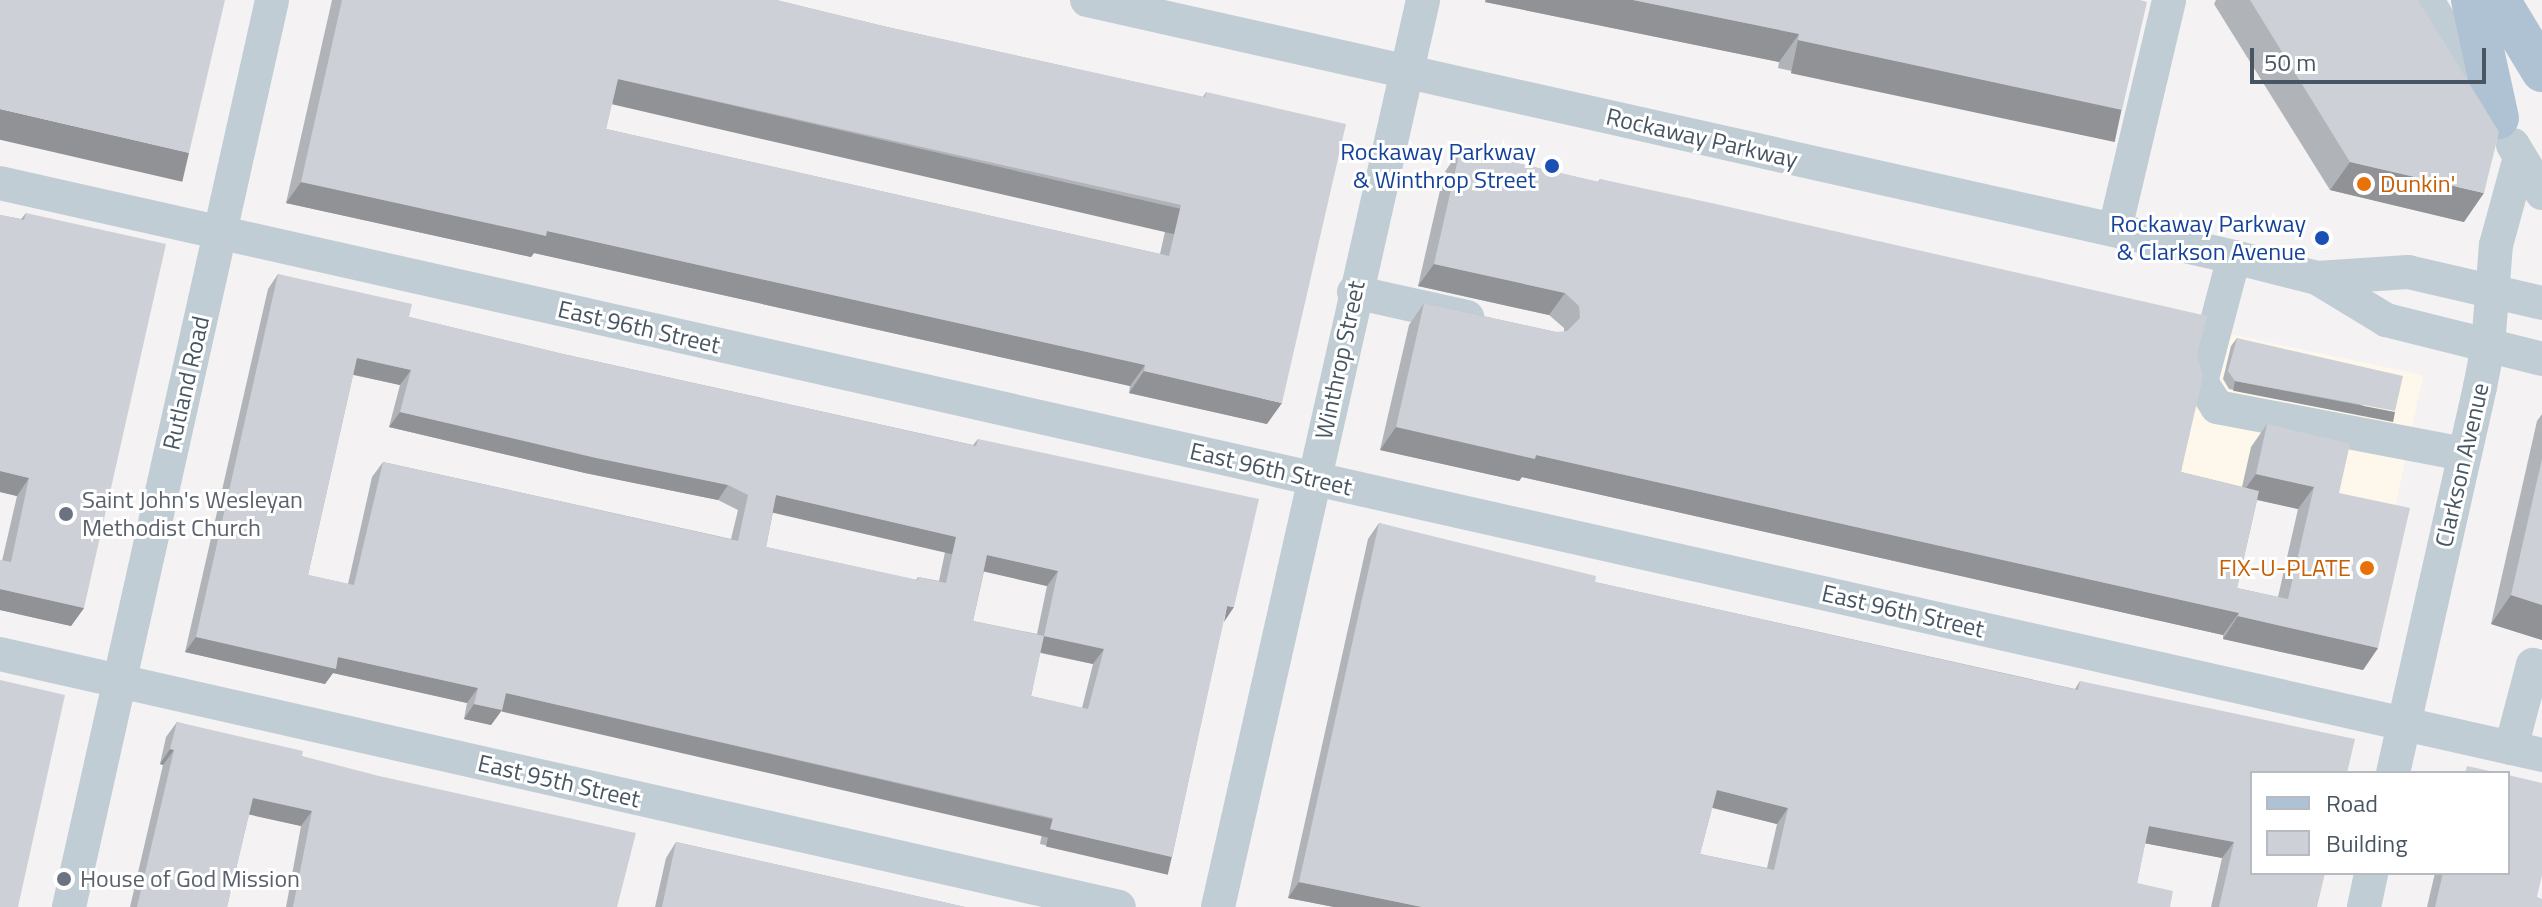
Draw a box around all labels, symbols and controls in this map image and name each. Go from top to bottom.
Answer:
scale bar [2254,32,2490,82]
text: 50 m [2264,44,2316,80]
street label: Rockaway Parkway [1603,102,1801,174]
place label: Rockaway Parkway & Winthrop Street [1340,138,1536,194]
marker: Rockaway Parkway & Winthrop Street [1543,157,1561,175]
place label: Dunkin' [2380,170,2455,198]
marker: Dunkin' [2355,175,2373,193]
place label: Rockaway Parkway & Clarkson Avenue [2110,210,2306,266]
marker: Rockaway Parkway & Clarkson Avenue [2313,229,2331,247]
street label: Winthrop Street [1309,278,1371,442]
street label: East 96th Street [555,294,723,360]
street label: Rutland Road [157,313,215,453]
street label: Clarkson Avenue [2429,380,2495,550]
street label: East 96th Street [1187,436,1355,502]
place label: Saint John's Wesleyan Methodist Church [82,486,303,542]
marker: Saint John's Wesleyan Methodist Church [57,505,75,523]
place label: FIX-U-PLATE [2219,554,2351,582]
marker: FIX-U-PLATE [2358,559,2376,577]
street label: East 96th Street [1819,578,1987,644]
street label: East 95th Street [475,748,643,814]
legend [2250,771,2510,875]
text: Road [2326,785,2378,821]
text: Building [2326,825,2408,861]
place label: House of God Mission [80,865,300,893]
marker: House of God Mission [55,870,73,888]

